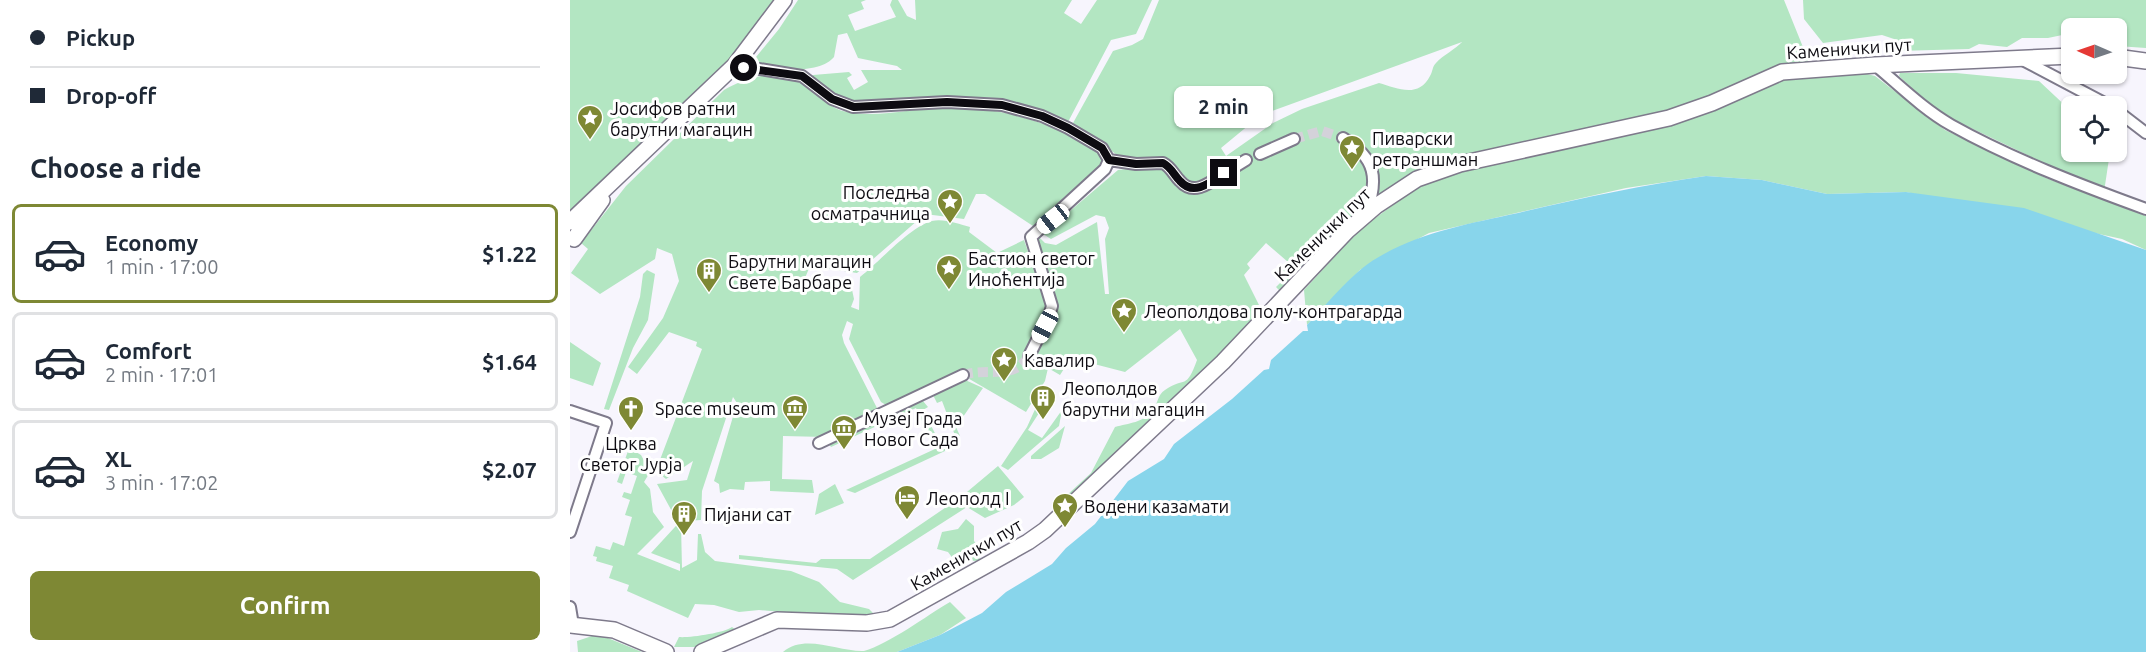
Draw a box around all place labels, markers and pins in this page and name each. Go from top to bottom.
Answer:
place label: Јосифов ратни барутни магацин [610,98,753,139]
place icon: Јосифов ратни барутни магацин [575,103,605,141]
place label: Пиварски ретраншман [1372,128,1478,169]
place icon: Пиварски ретраншман [1337,133,1367,171]
place label: Последња осматрачница [811,182,930,223]
place icon: Последња осматрачница [935,187,965,225]
place label: Бастион светог Иноћентија [968,248,1095,289]
place label: Барутни магацин Свете Барбаре [728,251,872,292]
place icon: Бастион светог Иноћентија [934,253,964,291]
building icon: Барутни магацин Свете Барбаре [694,256,724,294]
place icon: Леополдова полу-контрагарда [1109,296,1139,334]
place label: Леополдова полу-контрагарда [1144,301,1403,321]
place icon: Кавалир [989,345,1019,383]
place label: Кавалир [1024,350,1095,370]
place label: Леополдов барутни магацин [1062,378,1205,419]
building icon: Леополдов барутни магацин [1028,383,1058,421]
museum icon: Space museum [780,393,810,431]
church icon: Црква Светог Јурја [616,394,646,432]
place label: Space museum [655,398,776,418]
place label: Музеј Града Новог Сада [864,408,962,449]
museum icon: Музеј Града Новог Сада [829,413,859,451]
place label: Црква Светог Јурја [580,433,682,474]
hotel icon: Леополд I [892,483,922,521]
place label: Леополд I [926,488,1010,508]
place icon: Водени казамати [1050,491,1080,529]
place label: Водени казамати [1084,496,1229,516]
building icon: Пијани сат [669,499,699,537]
place label: Пијани сат [704,504,792,524]

